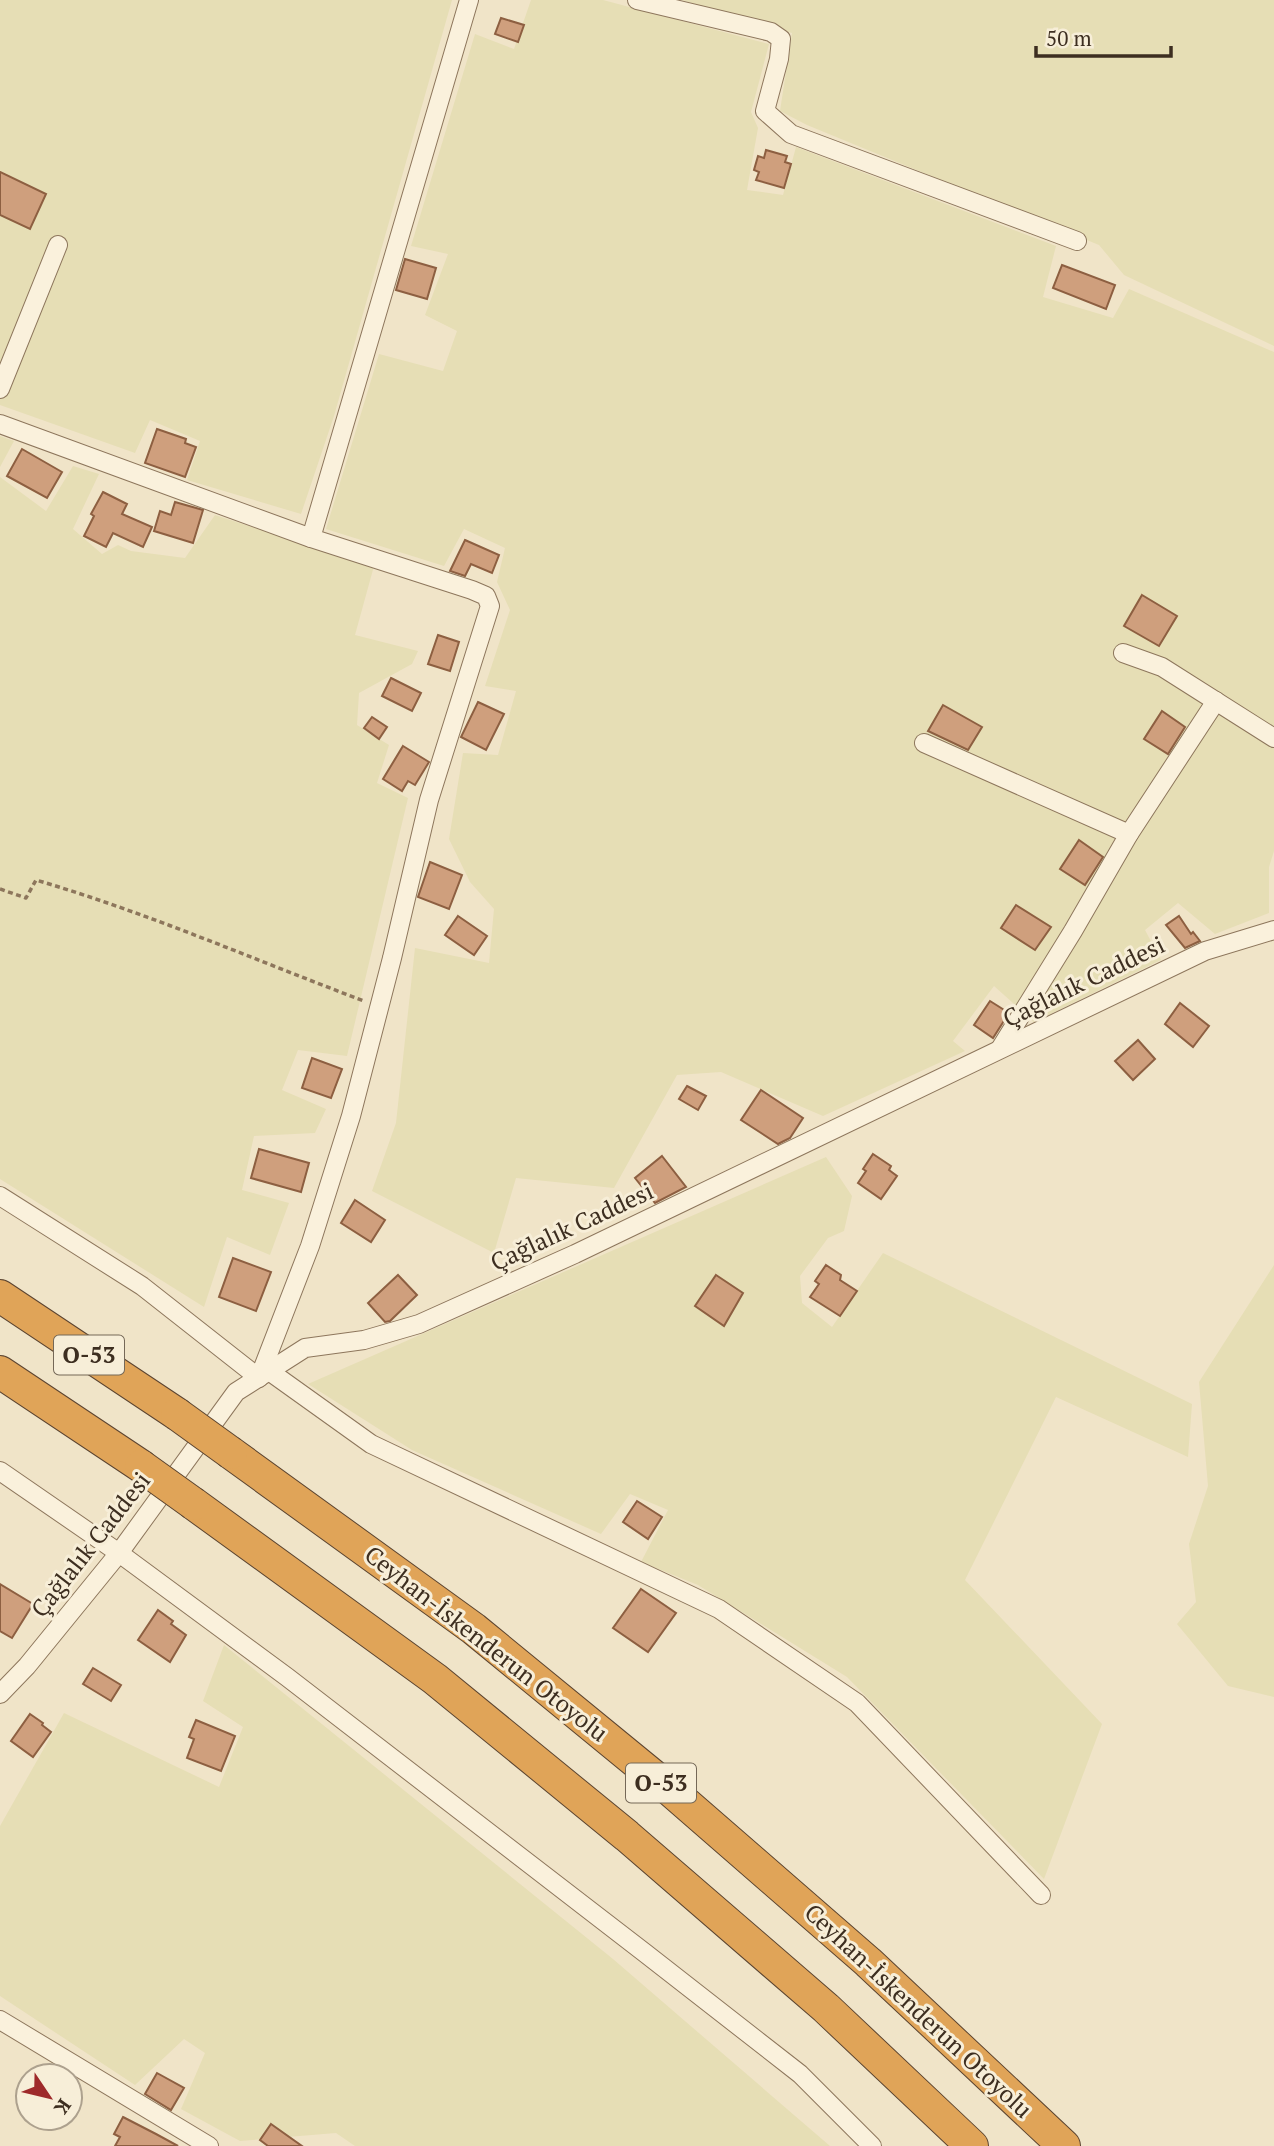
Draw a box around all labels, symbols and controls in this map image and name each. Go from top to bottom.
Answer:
scale bar [1036,14,1171,58]
text: 50 m [1046,24,1092,52]
street label: Çağlalık Caddesi [997,928,1170,1034]
street label: Çağlalık Caddesi [485,1174,658,1278]
road number: O-53 [54,1336,124,1374]
street label: Çağlalık Caddesi [23,1465,157,1624]
street label: Ceyhan-İskenderun Otoyolu [358,1538,615,1748]
road number: O-53 [626,1764,696,1802]
street label: Ceyhan-İskenderun Otoyolu [798,1896,1040,2125]
north arrow [14,2062,84,2132]
text: K [49,2094,77,2120]

